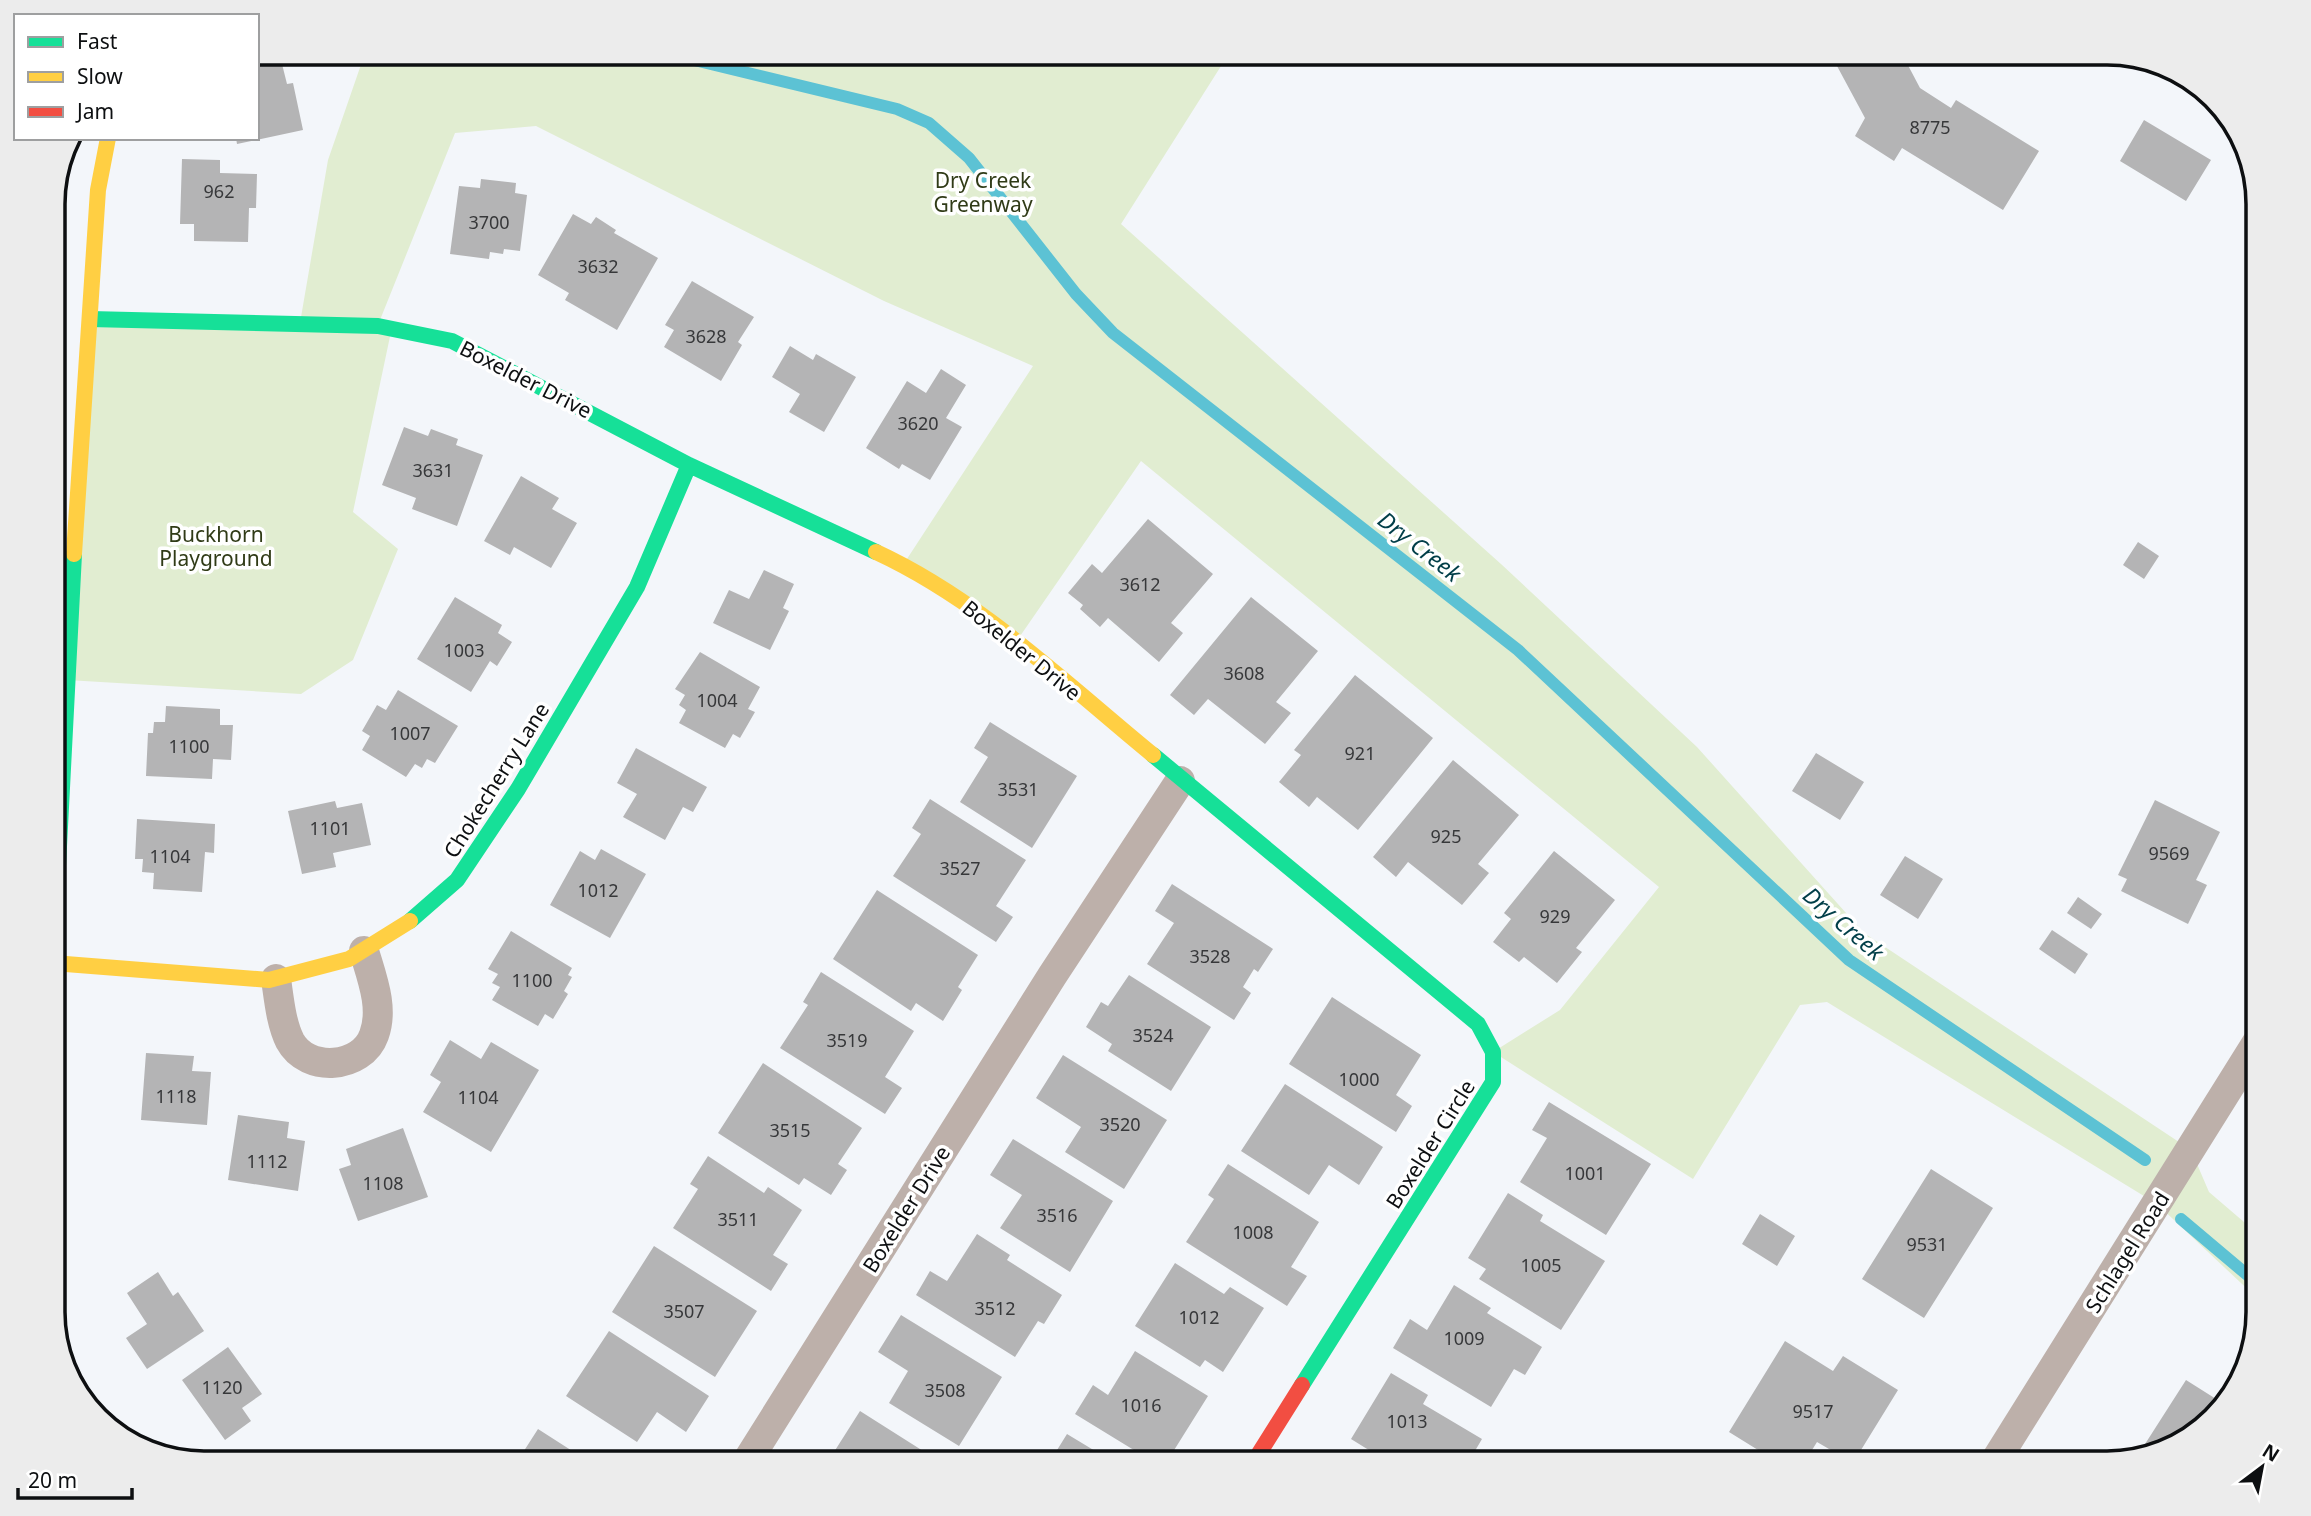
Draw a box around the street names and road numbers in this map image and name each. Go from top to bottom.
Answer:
street label: Boxelder Drive [455,334,597,424]
street label: Boxelder Drive [957,594,1087,706]
street label: Chokecherry Lane [437,697,555,863]
street label: Boxelder Circle [1379,1074,1481,1214]
street label: Boxelder Drive [856,1140,956,1278]
street label: Schlagel Road [2079,1186,2175,1318]

